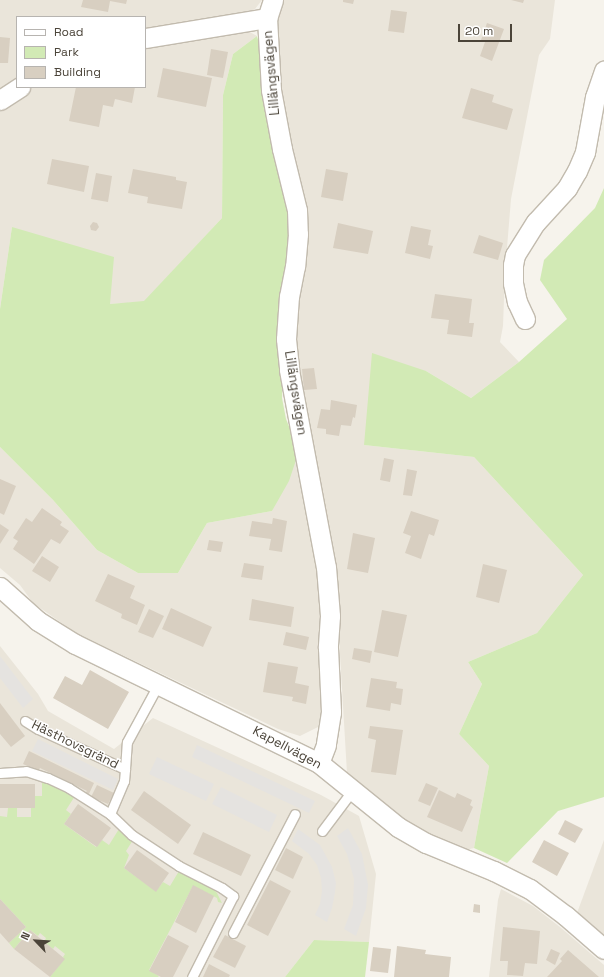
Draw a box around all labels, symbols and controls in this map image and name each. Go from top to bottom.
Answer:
legend [16,16,146,88]
scale bar [460,16,514,42]
text: 20 m [465,23,493,39]
text: Road [54,24,83,40]
street label: Lillängsvägen [261,30,283,116]
text: Park [54,44,79,60]
text: Building [54,64,101,80]
street label: Lillängsvägen [281,350,309,436]
street label: Hästhovsgränd [29,717,121,773]
street label: Kapellvägen [250,723,324,773]
north arrow [16,921,56,961]
text: N [17,930,33,942]

